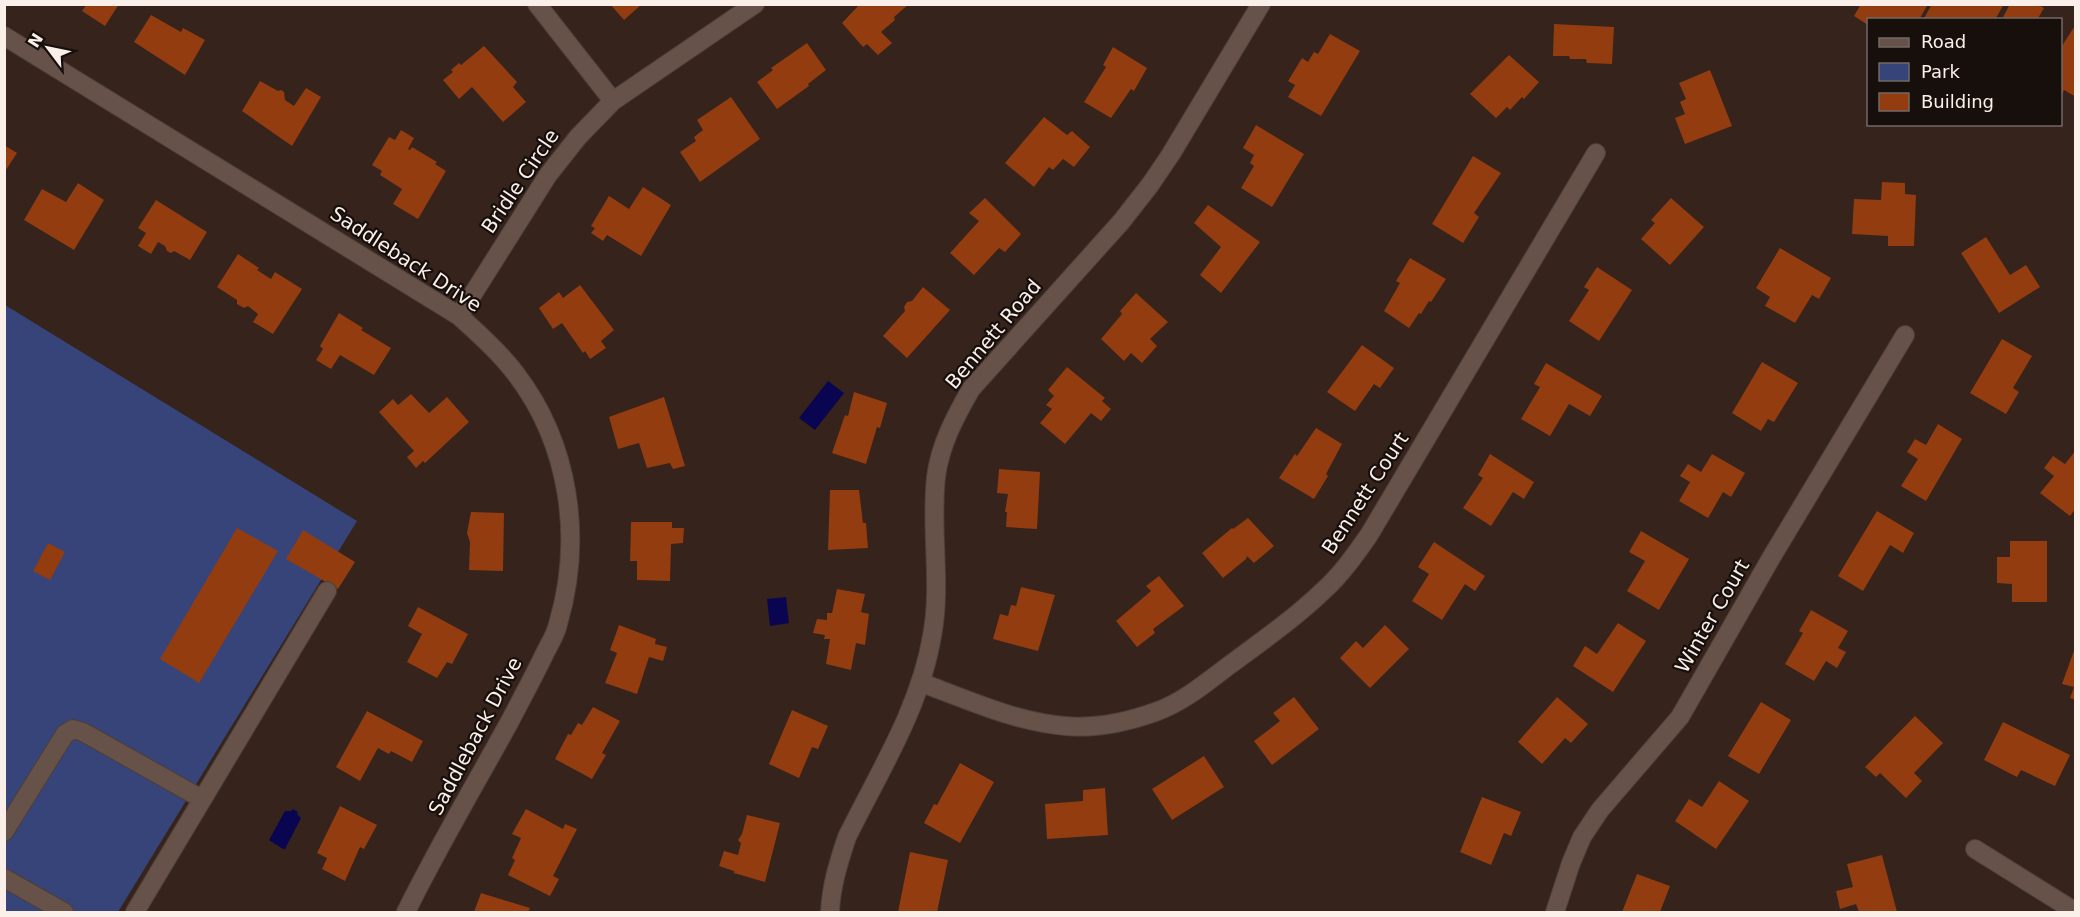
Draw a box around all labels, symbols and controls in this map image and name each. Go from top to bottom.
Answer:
north arrow [18,18,78,78]
legend [1867,18,2062,126]
text: N [24,30,47,51]
text: Road [1921,31,1966,52]
text: Park [1921,61,1960,82]
text: Building [1921,91,1994,112]
street label: Bridle Circle [476,124,564,238]
street label: Saddleback Drive [326,201,486,317]
street label: Bennett Road [940,274,1046,394]
street label: Bennett Court [1317,427,1413,559]
street label: Winter Court [1670,555,1754,677]
street label: Saddleback Drive [423,653,527,819]

